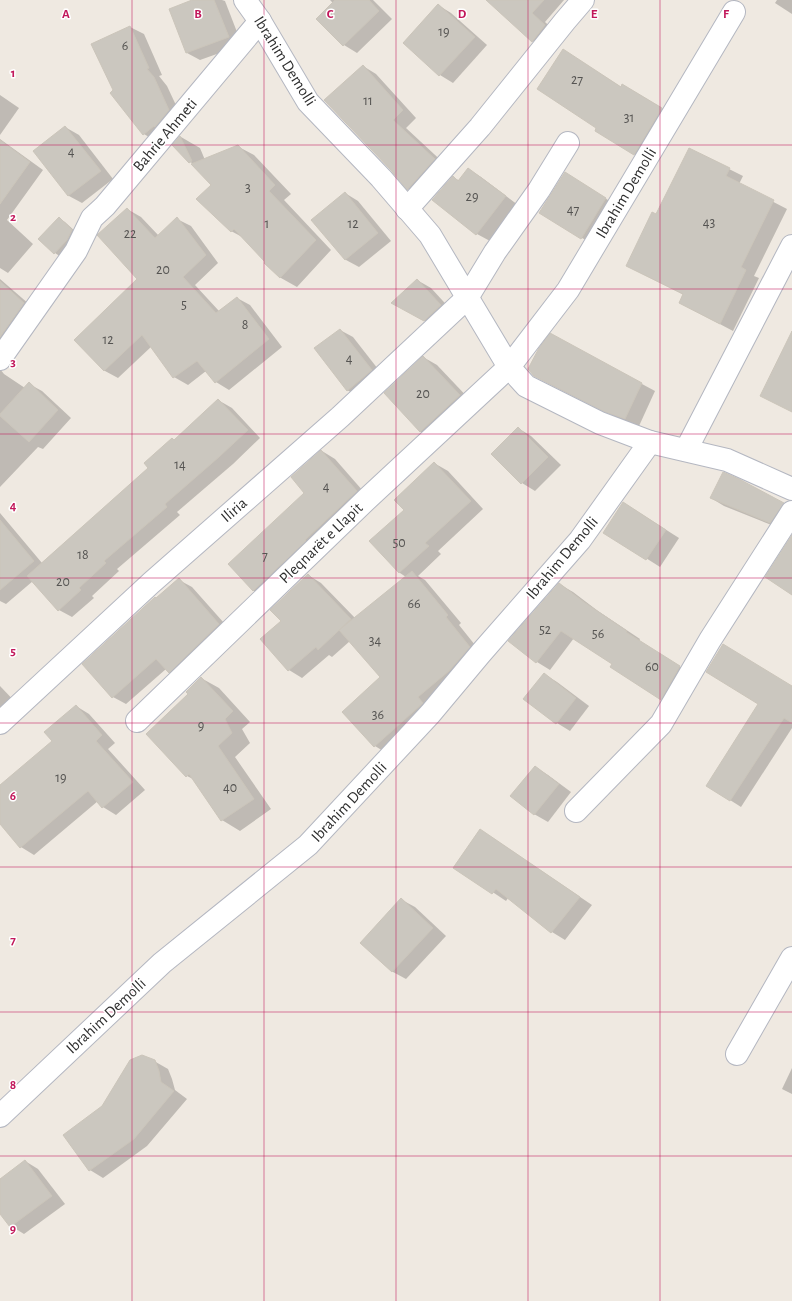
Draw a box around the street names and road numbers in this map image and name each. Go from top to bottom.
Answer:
street label: Ibrahim Demolli [251,13,319,109]
street label: Bahrie Ahmeti [130,95,200,175]
street label: Ibrahim Demolli [593,145,659,241]
street label: Iliria [218,495,250,525]
street label: Pleqnarët e Llapit [276,499,366,587]
street label: Ibrahim Demolli [523,514,601,602]
street label: Ibrahim Demolli [308,759,390,845]
street label: Ibrahim Demolli [63,975,149,1057]

